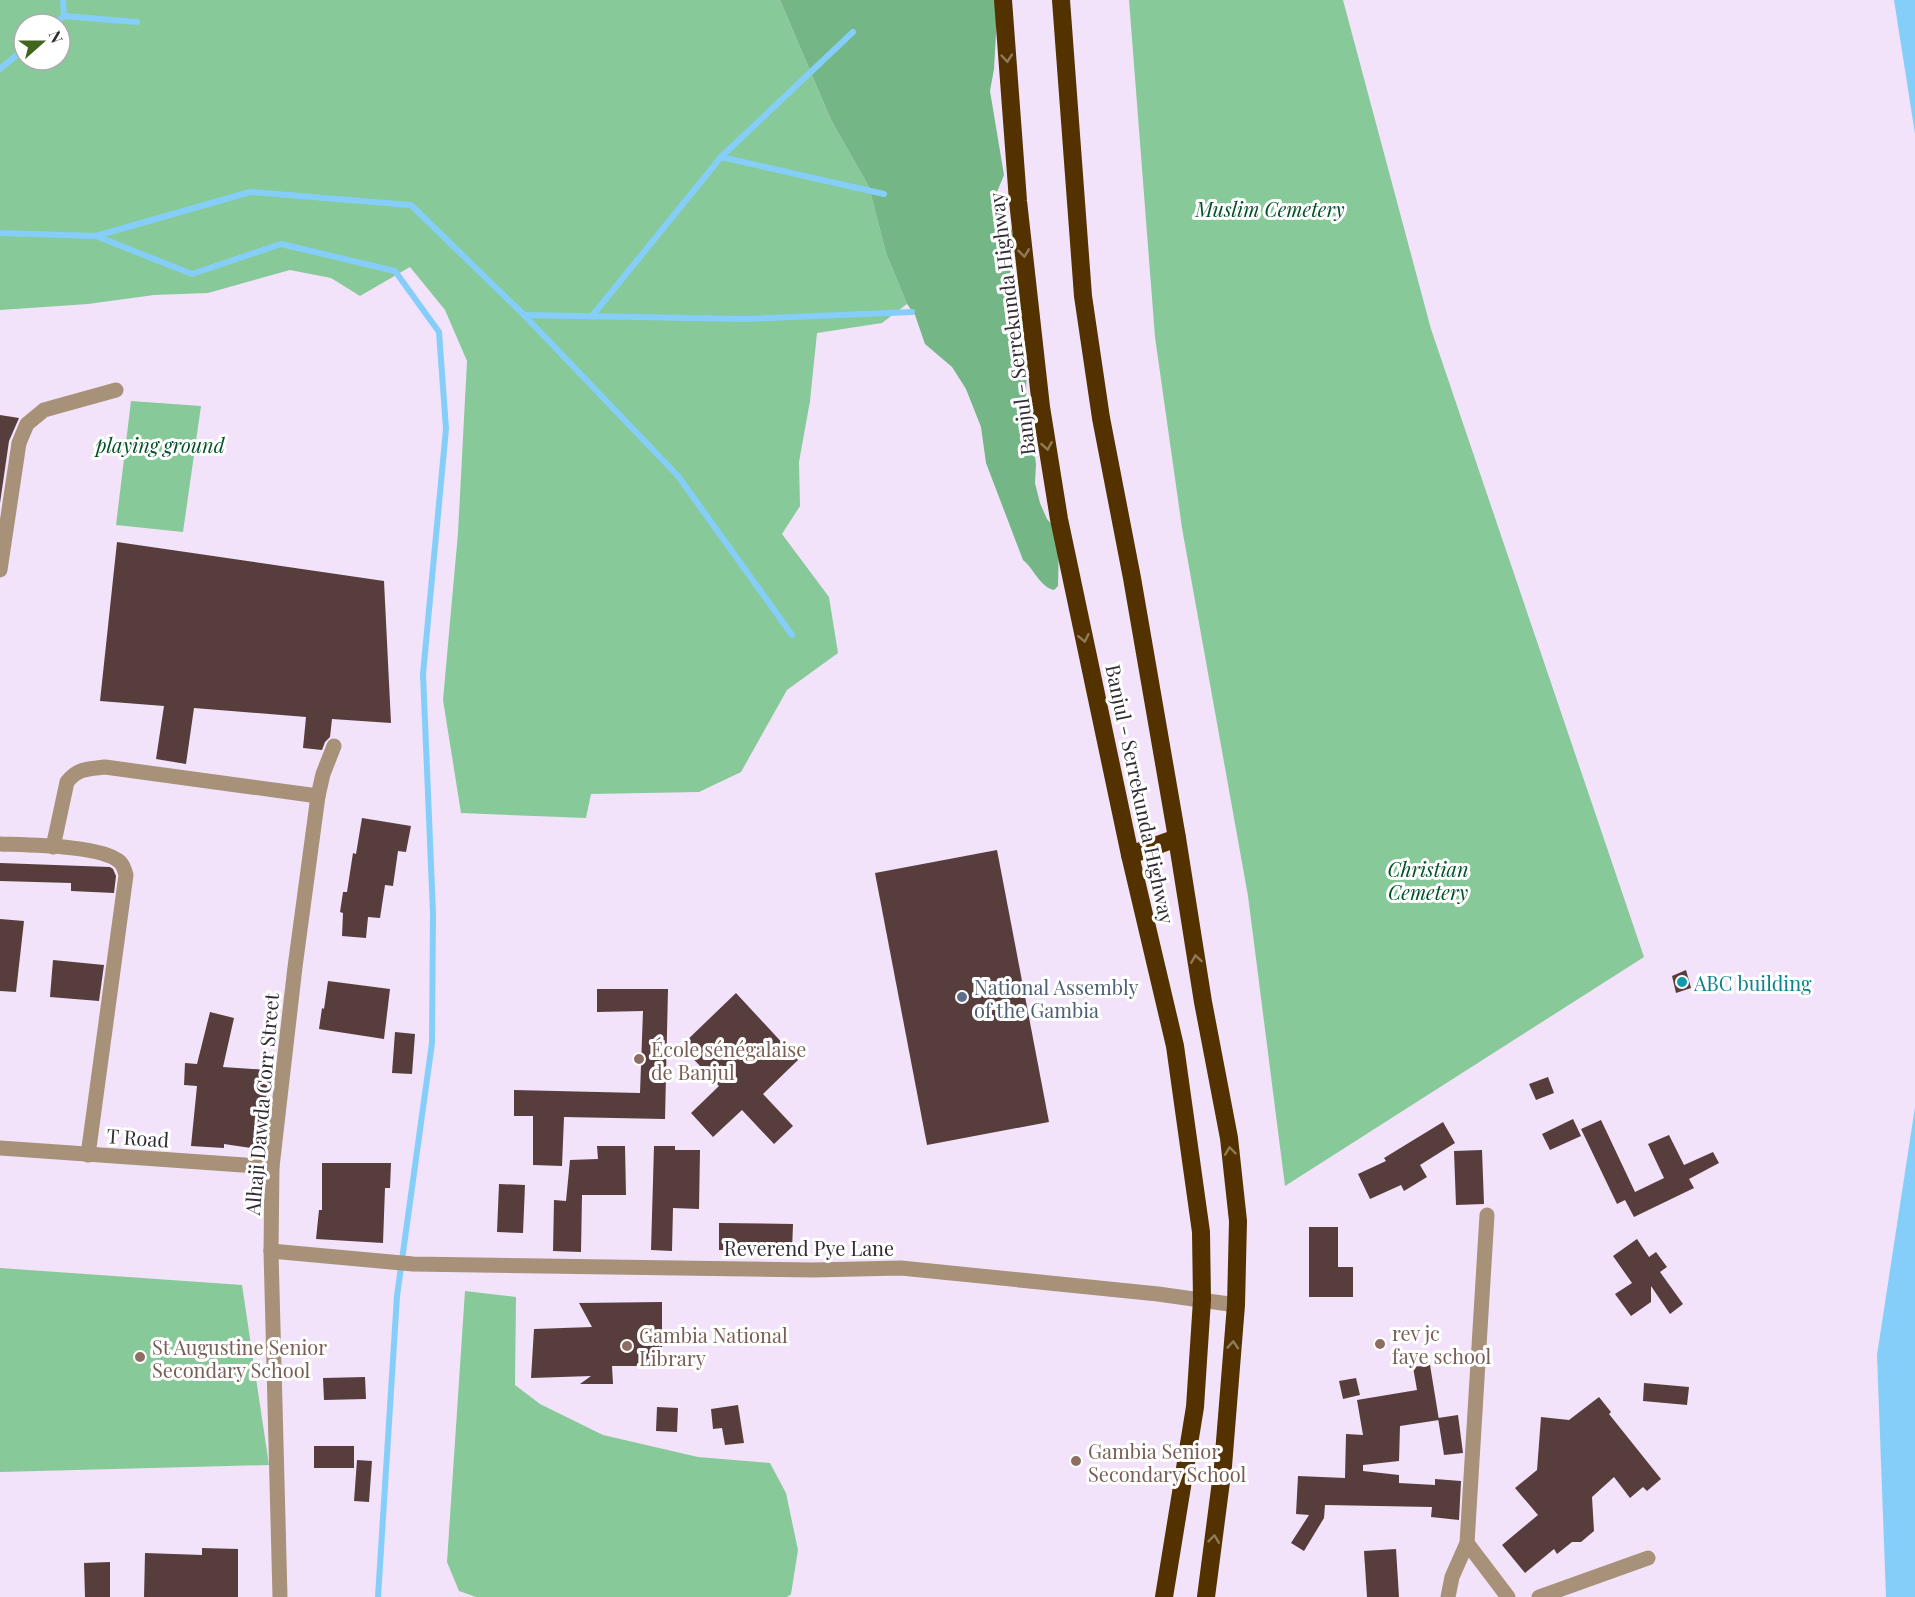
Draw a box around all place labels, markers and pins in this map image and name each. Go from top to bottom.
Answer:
place label: ABC building [1693,969,1812,996]
place label: National Assembly of the Gambia [974,973,1139,1023]
marker: ABC building [1675,975,1689,989]
marker: National Assembly of the Gambia [955,990,969,1004]
place label: École sénégalaise de Banjul [651,1035,806,1085]
marker: École sénégalaise de Banjul [632,1052,646,1066]
place label: rev jc faye school [1392,1319,1492,1369]
place label: Gambia National Library [639,1321,788,1371]
place label: St Augustine Senior Secondary School [152,1333,327,1383]
marker: rev jc faye school [1373,1337,1387,1351]
marker: Gambia National Library [620,1339,634,1353]
marker: St Augustine Senior Secondary School [133,1350,147,1364]
place label: Gambia Senior Secondary School [1088,1437,1247,1487]
marker: Gambia Senior Secondary School [1069,1454,1083,1468]

